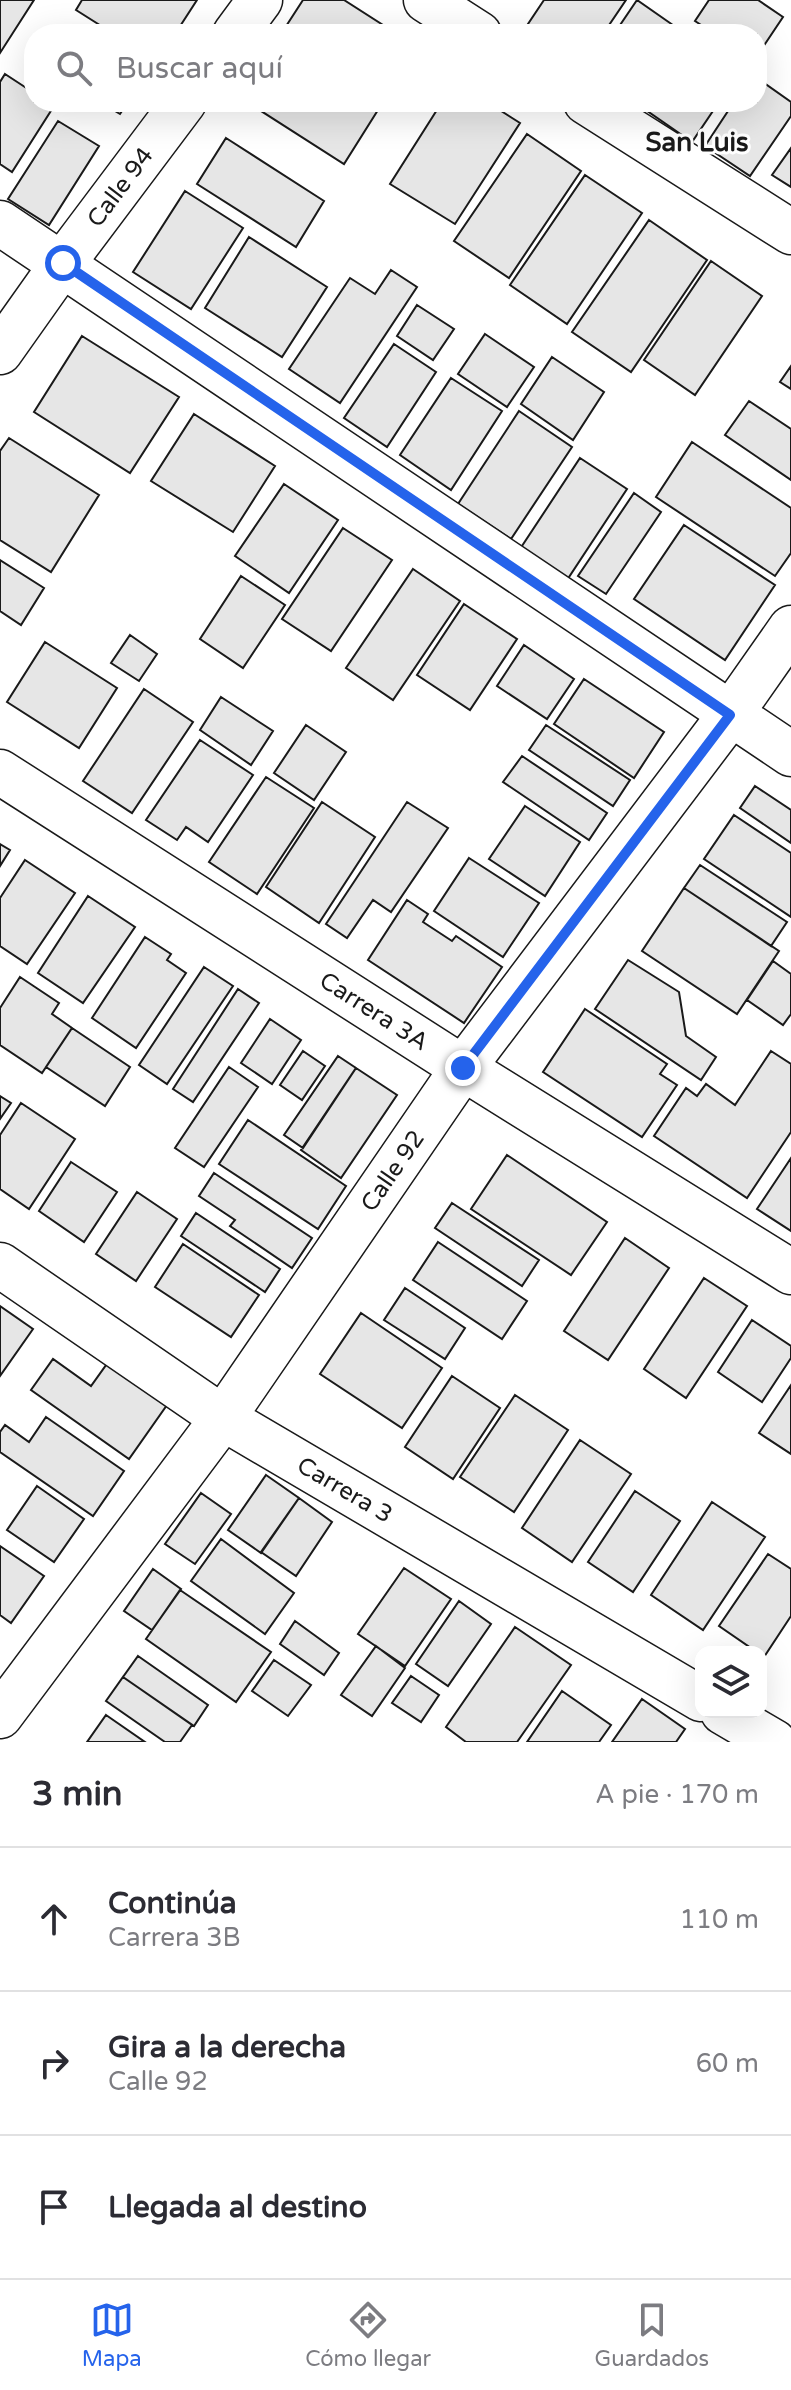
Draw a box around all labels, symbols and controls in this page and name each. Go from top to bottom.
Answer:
search box [24,24,767,112]
icon: search [52,46,96,90]
text: Buscar aquí [116,50,283,87]
district label: San Luis [646,127,749,158]
street label: Calle 94 [81,142,160,233]
route start [45,245,81,281]
street label: Carrera 3A [314,966,434,1057]
route end [445,1050,481,1086]
street label: Calle 92 [355,1125,431,1217]
street label: Carrera 3 [292,1451,398,1529]
map controls [695,1646,767,1718]
button: layers [695,1646,767,1718]
text: 3 min [32,1774,123,1815]
text: A pie · 170 m [595,1779,759,1810]
text: Continúa [108,1885,237,1922]
icon: ahead [32,1897,76,1941]
text: 110 m [679,1904,759,1935]
text: Carrera 3B [108,1922,241,1953]
text: Gira a la derecha [108,2029,346,2066]
icon: right [32,2041,76,2085]
text: 60 m [696,2048,759,2079]
text: Calle 92 [108,2066,208,2097]
icon: arrive [32,2185,76,2229]
text: Llegada al destino [108,2189,367,2226]
tab: Mapa [82,2298,142,2372]
tab: Cómo llegar [305,2298,431,2372]
tab: Guardados [595,2298,709,2372]

